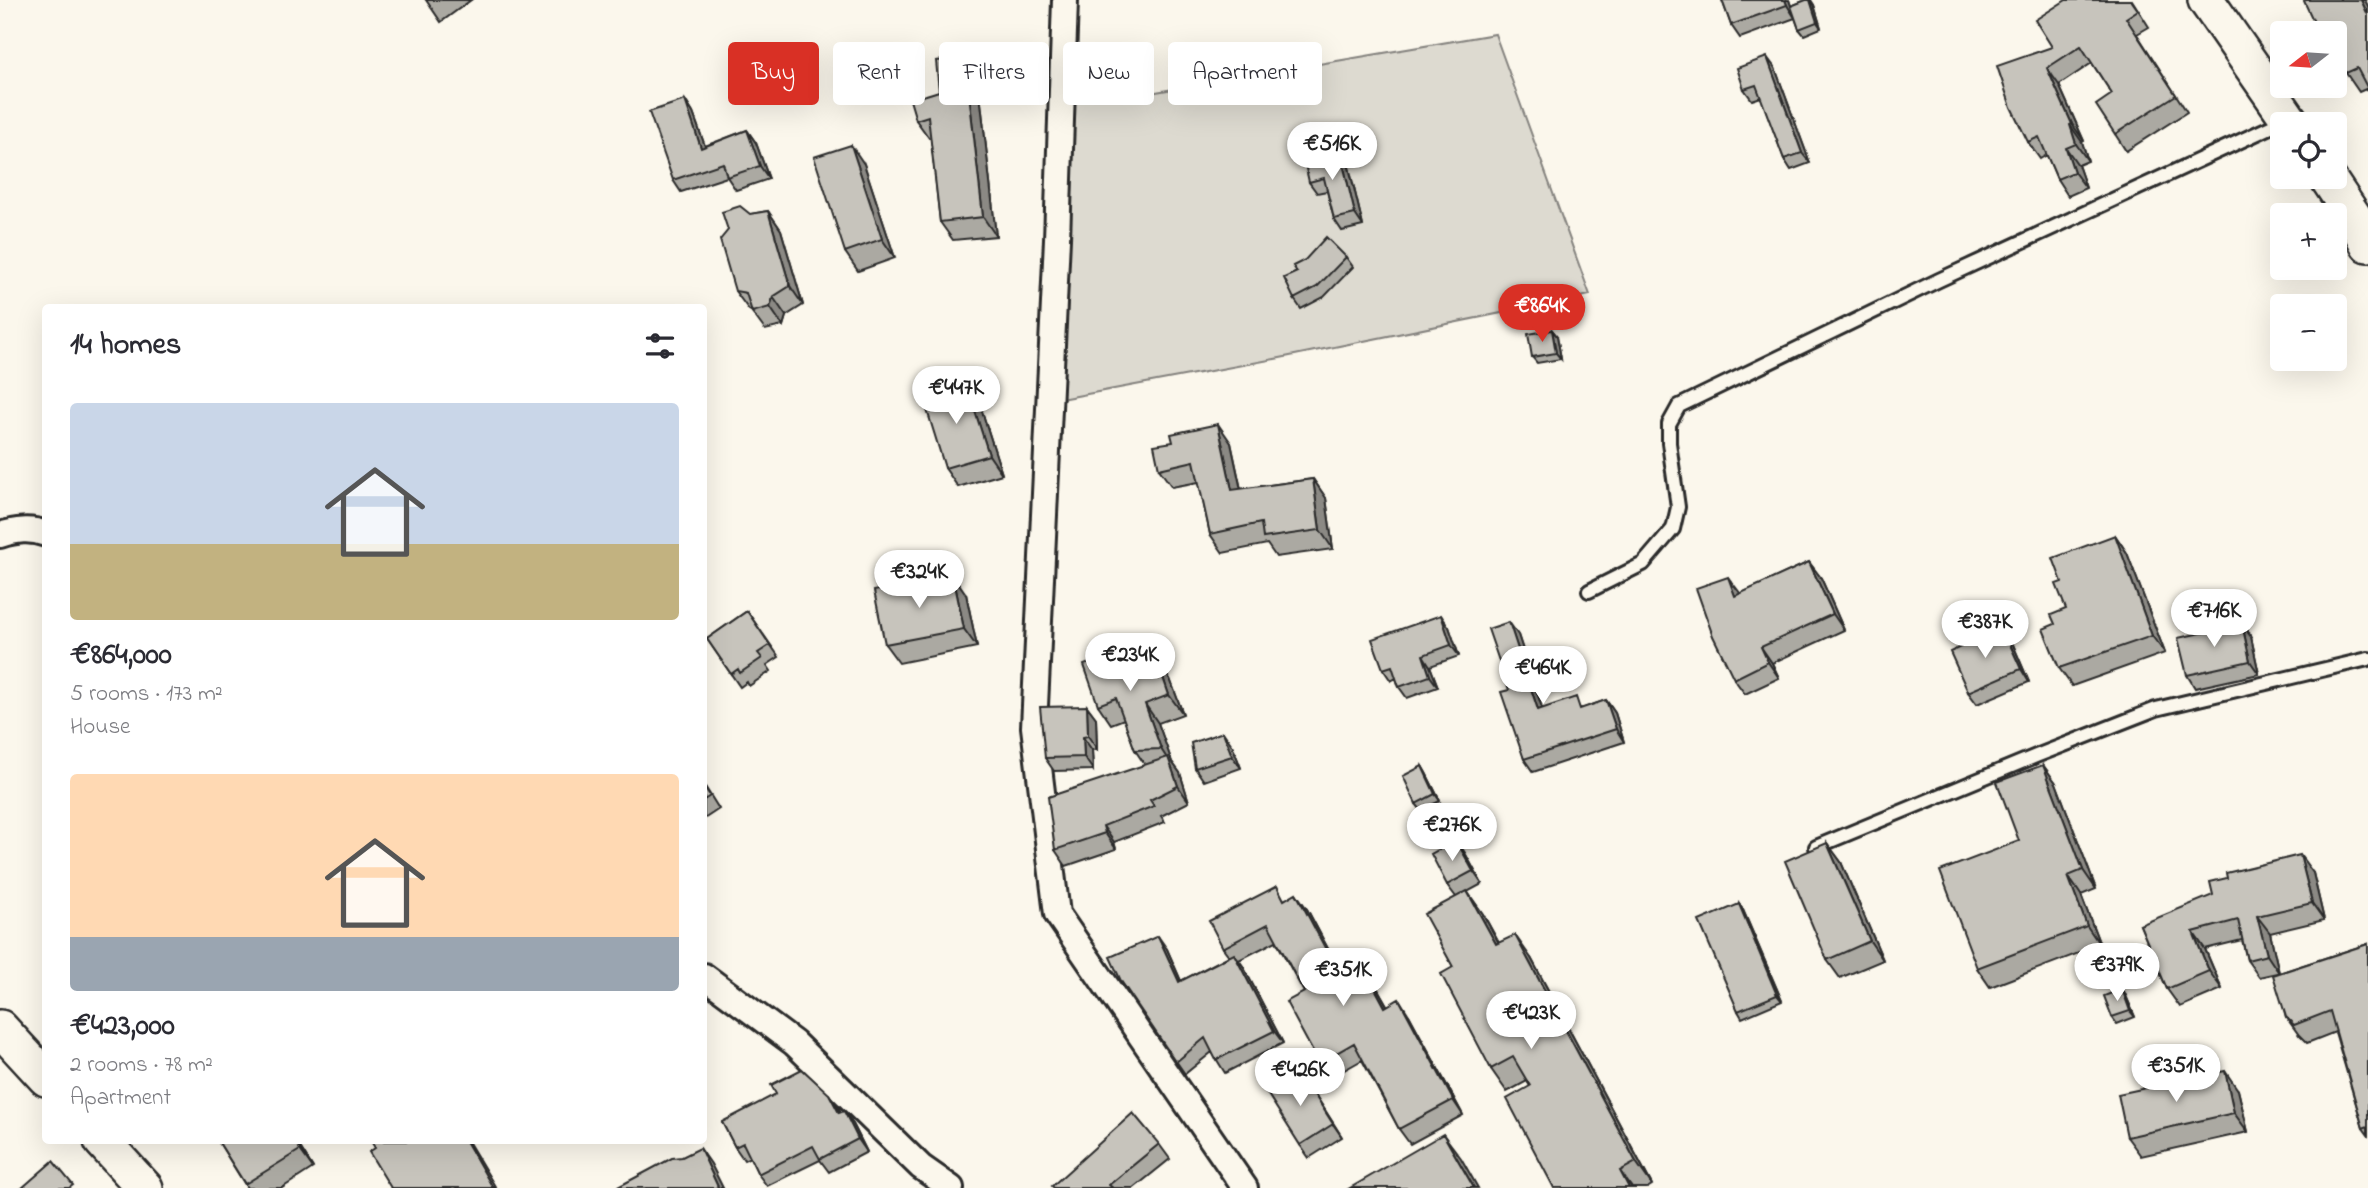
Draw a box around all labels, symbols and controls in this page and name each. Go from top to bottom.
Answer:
north arrow [2270,21,2347,98]
map controls [2270,21,2347,371]
chip: Buy [728,42,819,105]
chip: Rent [833,42,925,105]
chip: Filters [939,42,1049,105]
chip: New [1063,42,1154,105]
chip: Apartment [1168,42,1322,105]
button: locate [2270,112,2347,189]
pin: €516K [1283,122,1381,182]
text: €516K [1303,128,1361,161]
button: + [2270,203,2347,280]
pin: €864K [1493,284,1591,344]
text: €864K [1514,290,1570,323]
button: − [2270,294,2347,371]
text: 14 homes [70,324,181,368]
icon: filters [641,327,679,365]
pin: €447K [907,366,1005,426]
text: €447K [928,372,984,405]
icon: home [312,449,438,575]
pin: €324K [870,550,968,610]
text: €324K [890,556,948,589]
pin: €716K [2165,590,2263,649]
text: €716K [2187,595,2241,628]
pin: €387K [1936,600,2034,660]
text: €387K [1958,606,2012,639]
text: €864,000 [70,634,172,678]
pin: €234K [1081,634,1179,693]
text: €234K [1101,639,1159,672]
pin: €464K [1494,646,1592,706]
text: €464K [1515,652,1571,685]
text: 5 rooms · 173 m² [70,678,223,711]
text: House [70,711,130,744]
pin: €276K [1403,804,1501,863]
text: €276K [1423,809,1481,842]
icon: home [312,820,438,946]
pin: €379K [2068,944,2166,1003]
pin: €351K [1294,948,1392,1008]
text: €379K [2090,949,2144,982]
text: €351K [1314,954,1372,987]
pin: €423K [1482,992,1580,1051]
text: €423K [1502,997,1560,1030]
text: €423,000 [70,1005,175,1049]
pin: €351K [2127,1044,2225,1104]
pin: €426K [1251,1048,1349,1108]
text: 2 rooms · 78 m² [70,1049,213,1082]
text: €351K [2147,1050,2205,1083]
text: €426K [1271,1054,1329,1087]
text: Apartment [70,1082,171,1115]

